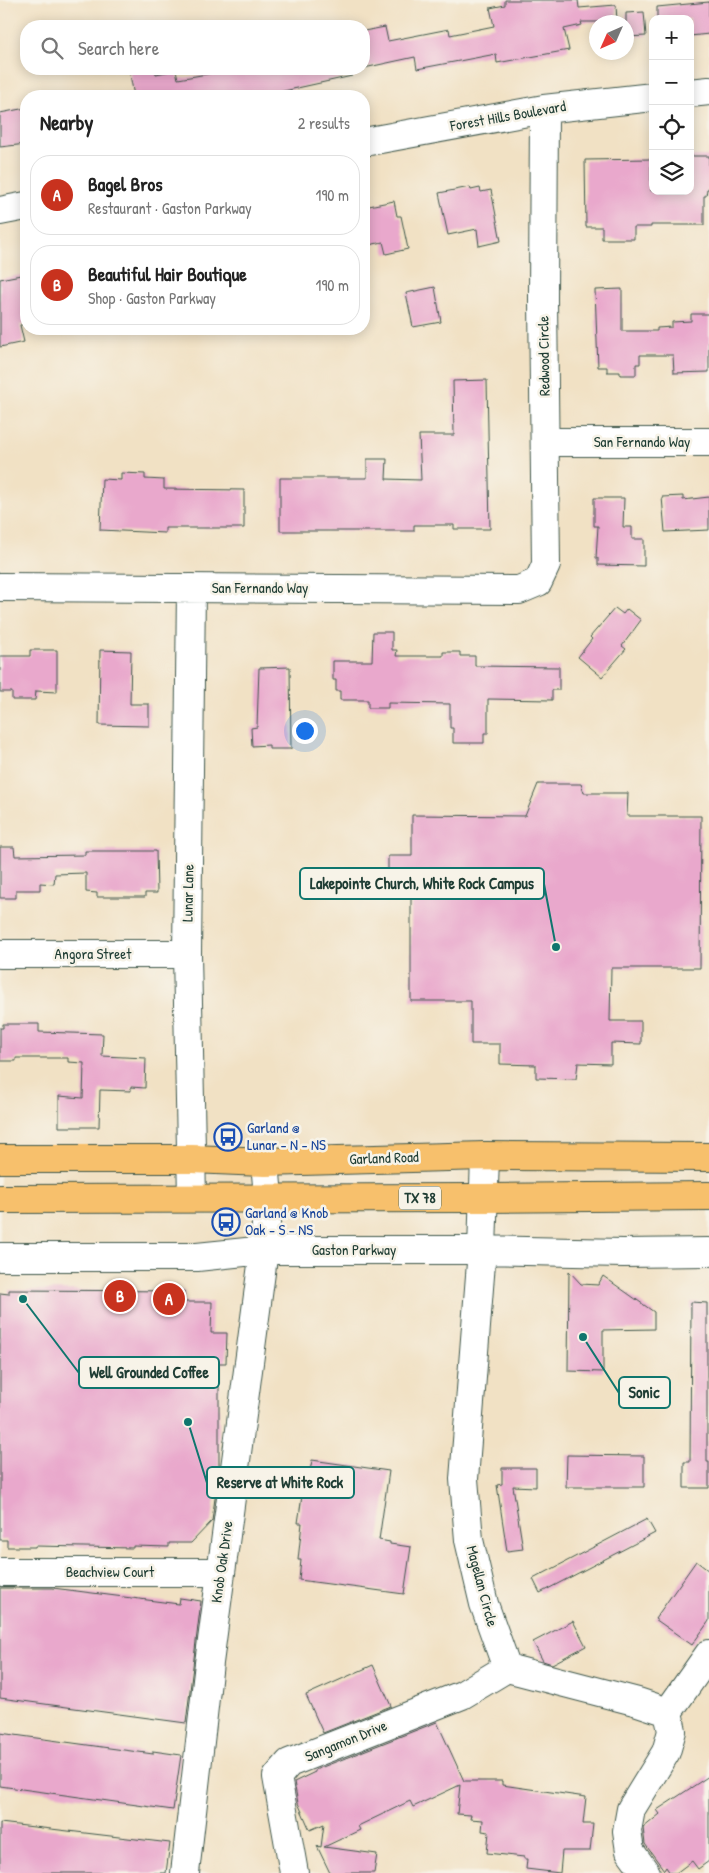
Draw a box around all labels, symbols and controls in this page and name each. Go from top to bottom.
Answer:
north arrow [589,15,634,60]
map controls [649,15,694,195]
button: + [649,15,694,60]
search box [20,20,370,75]
icon: search [38,34,66,62]
text: Search here [78,35,159,61]
button: − [649,60,694,105]
street label: Forest Hills Boulevard [447,95,567,136]
button: locate [649,105,694,150]
text: Nearby [40,108,93,137]
text: 2 results [298,112,350,134]
button: layers [649,150,694,195]
text: Bagel Bros [88,171,162,197]
text: A [53,184,61,206]
text: 190 m [316,184,349,206]
text: Restaurant · Gaston Parkway [88,197,252,219]
text: Beautiful Hair Boutique [88,261,247,287]
text: B [53,274,61,296]
text: 190 m [316,274,349,296]
text: Shop · Gaston Parkway [88,287,216,309]
street label: Redwood Circle [532,316,555,396]
street label: San Fernando Way [594,431,690,452]
street label: San Fernando Way [212,577,308,598]
your location [292,718,318,744]
street label: Lunar Lane [176,864,199,922]
callout: Lakepointe Church, White Rock Campus [300,868,544,899]
text: Lakepointe Church, White Rock Campus [310,872,535,895]
street label: Angora Street [55,943,132,964]
place label: Garland @ Lunar - N - NS [247,1117,326,1155]
bus stop icon: Garland @ Lunar - N - NS [213,1122,243,1152]
street label: Garland Road [349,1146,419,1169]
road number: TX 78 [399,1186,441,1210]
place label: Garland @ Knob Oak - S - NS [245,1202,328,1240]
bus stop icon: Garland @ Knob Oak - S - NS [211,1207,241,1237]
street label: Gaston Parkway [312,1239,396,1260]
pin: B [104,1277,136,1315]
pin: A [153,1280,185,1318]
callout: Well Grounded Coffee [79,1357,219,1388]
text: Well Grounded Coffee [89,1361,209,1383]
callout: Sonic [619,1377,670,1408]
text: Sonic [629,1381,660,1403]
callout: Reserve at White Rock [207,1467,354,1498]
text: Reserve at White Rock [217,1471,344,1493]
street label: Knob Oak Drive [205,1520,238,1604]
street label: Magellan Circle [462,1543,503,1629]
street label: Beachview Court [66,1561,155,1582]
street label: Sangamon Drive [302,1715,390,1767]

